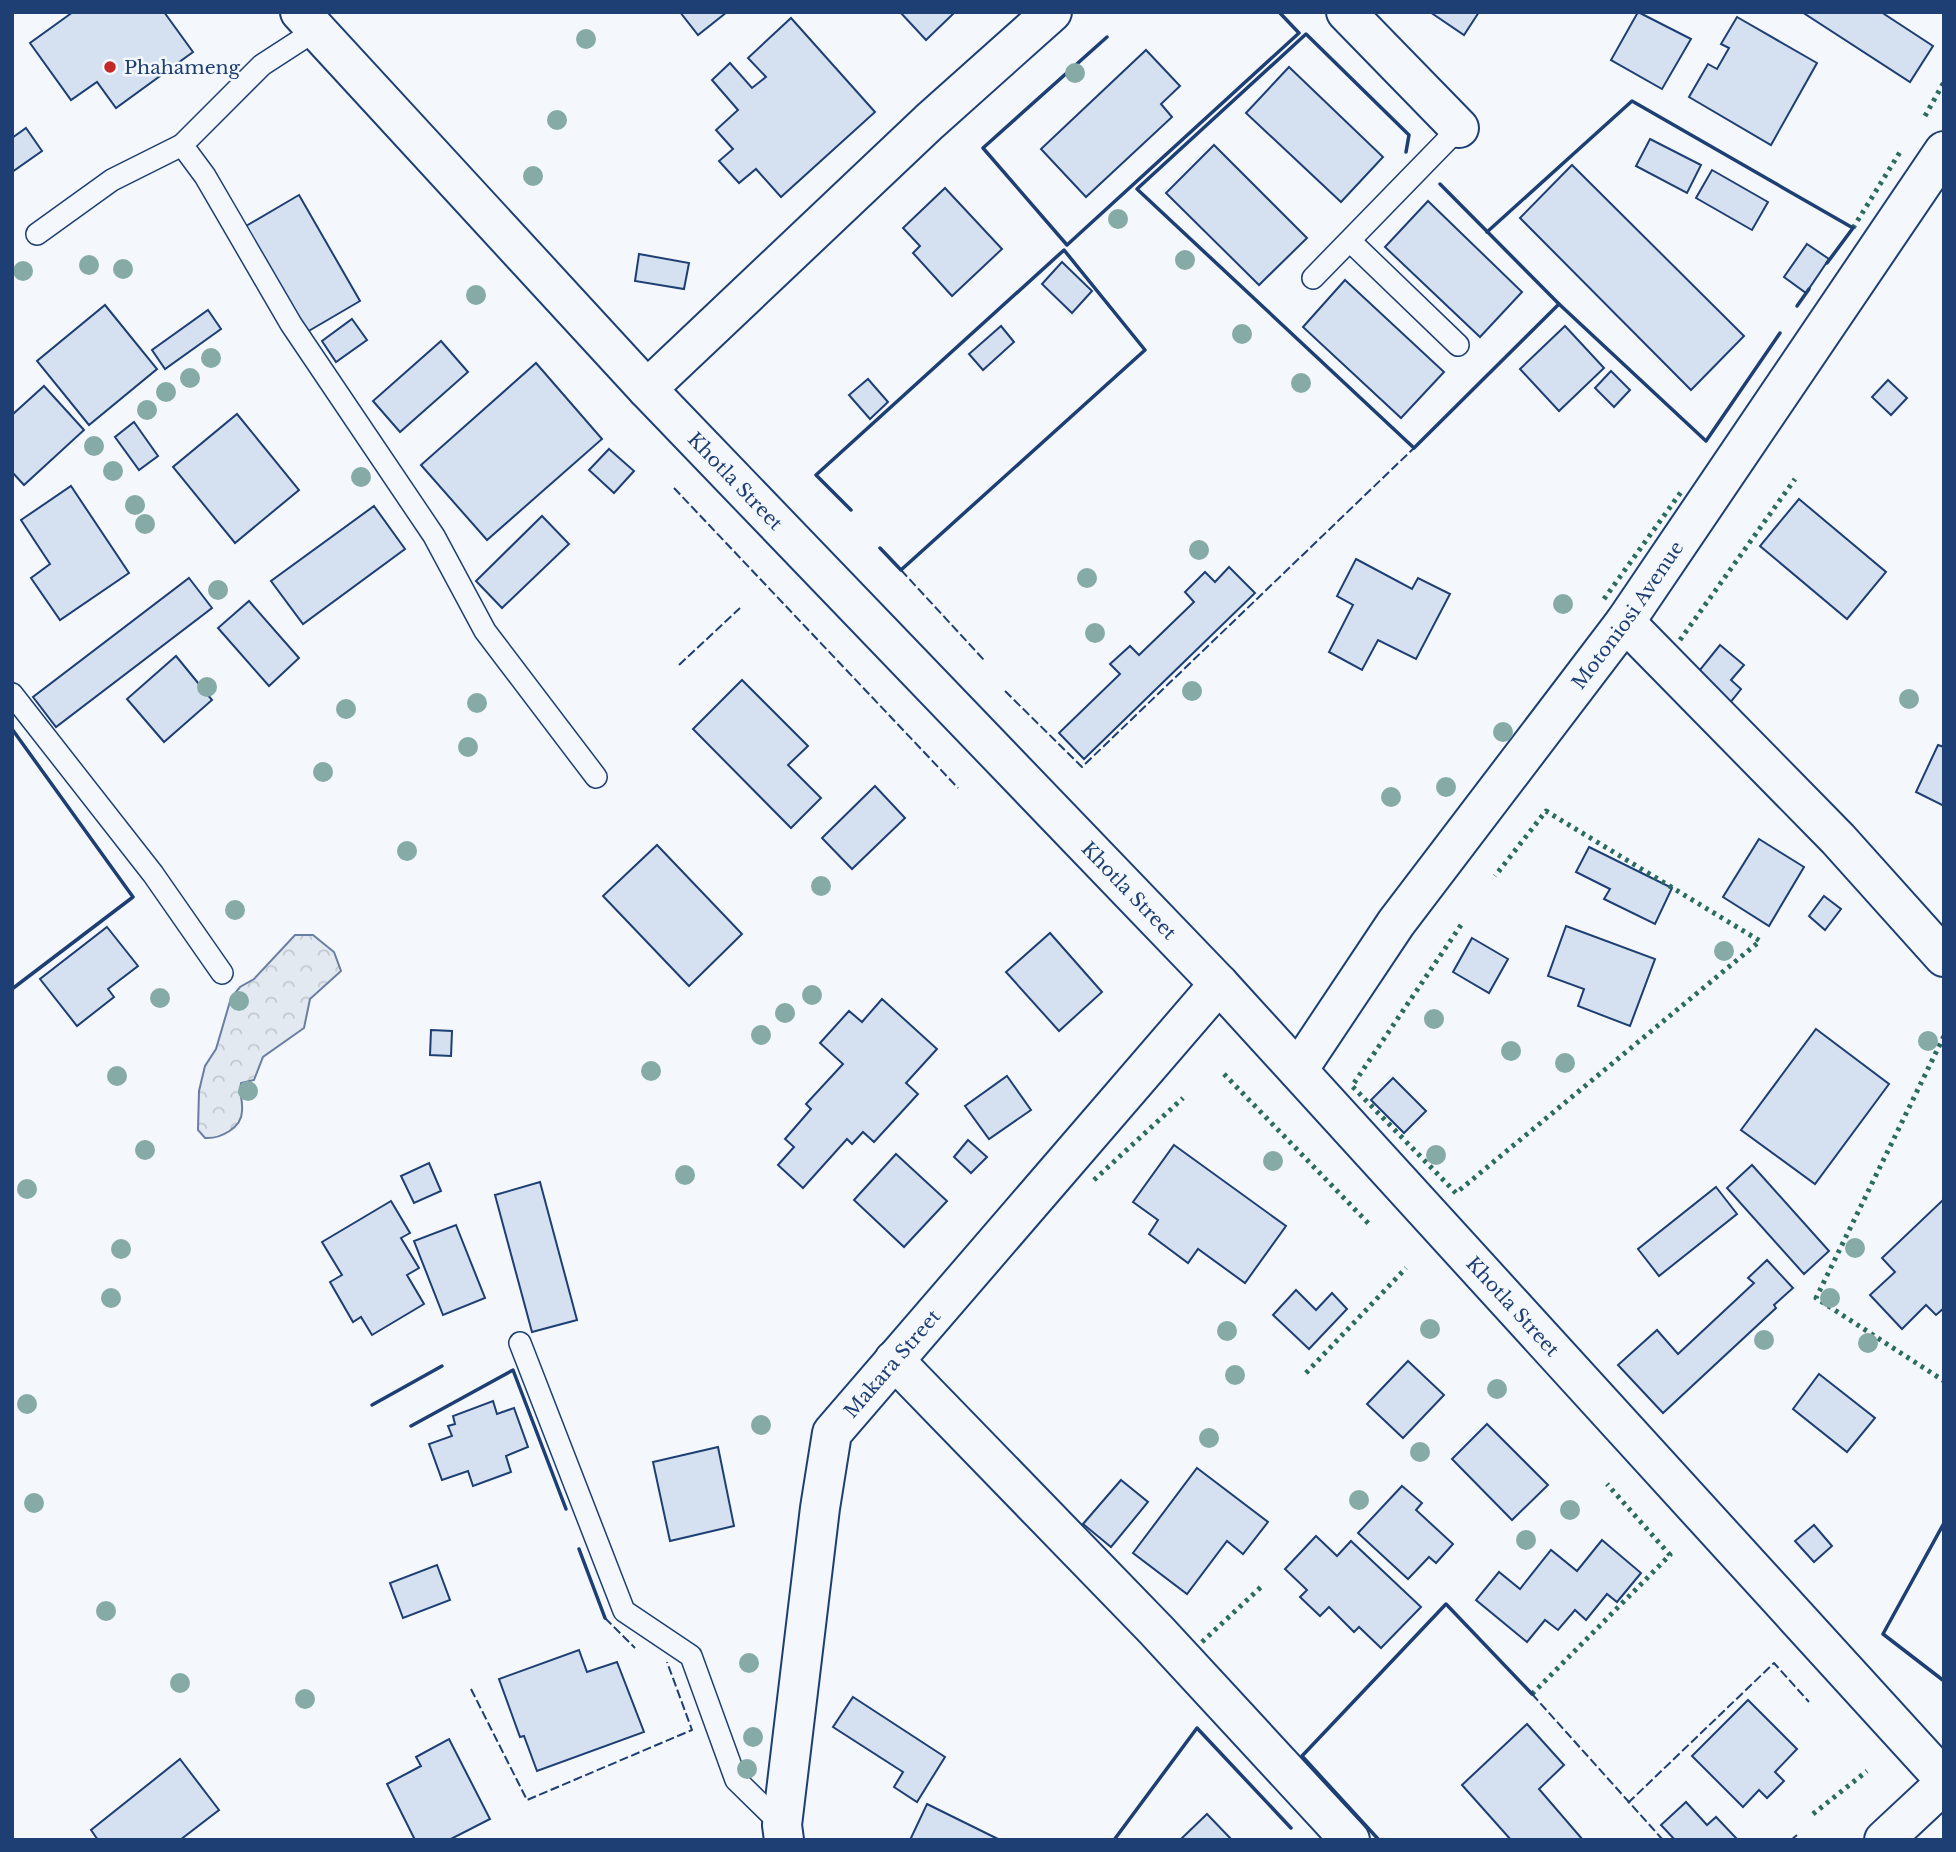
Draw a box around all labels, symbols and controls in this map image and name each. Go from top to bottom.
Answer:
place label: Phahameng [124,56,241,79]
marker: Phahameng [102,59,118,75]
street label: Khotla Street [683,427,788,535]
street label: Motoniosi Avenue [1567,537,1688,694]
street label: Khotla Street [1077,837,1182,945]
street label: Khotla Street [1462,1252,1565,1361]
street label: Makara Street [839,1304,945,1422]

